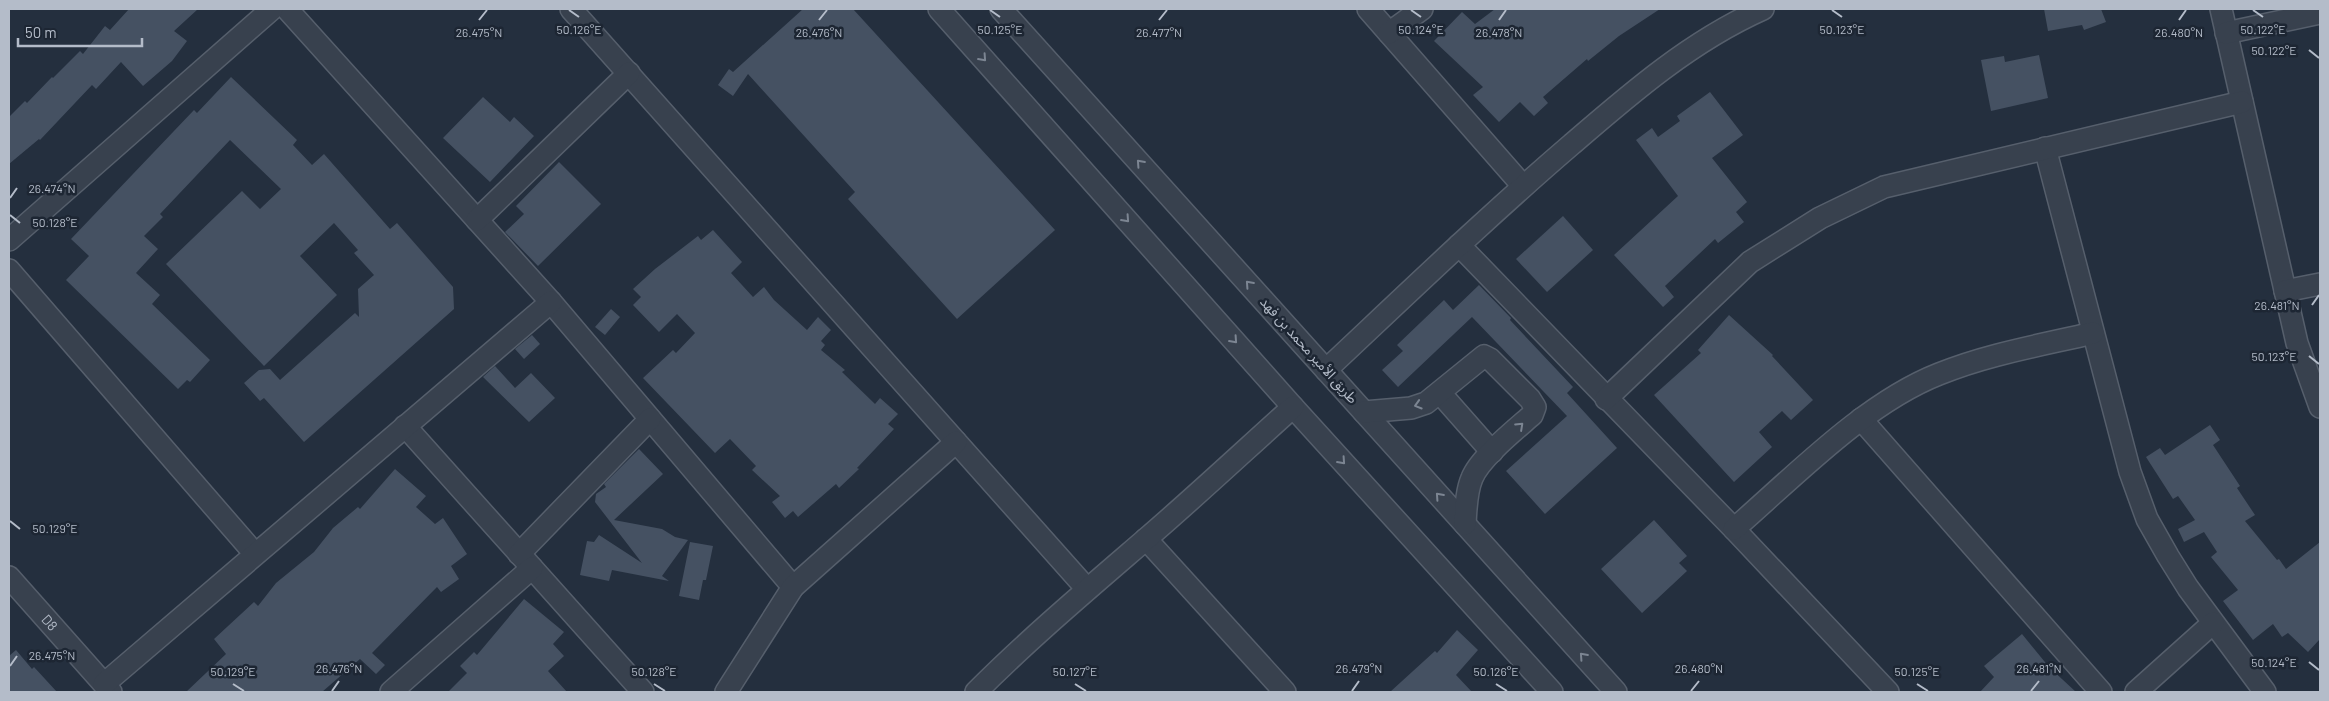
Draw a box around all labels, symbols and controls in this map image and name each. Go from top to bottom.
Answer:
scale bar [18,15,141,47]
text: 50.126°E [557,22,601,36]
text: 50.125°E [978,22,1022,36]
text: 50.124°E [1398,22,1444,36]
text: 50.123°E [1820,22,1864,36]
text: 50.122°E [2240,22,2286,36]
text: 50 m [25,23,57,41]
text: 26.475°N [456,25,502,39]
text: 26.476°N [796,25,842,39]
text: 26.477°N [1136,25,1182,39]
text: 26.478°N [1476,25,1522,39]
text: 26.480°N [2155,25,2203,39]
text: 50.122°E [2251,43,2297,57]
one-way arrow [977,53,986,62]
one-way arrow [1137,160,1146,169]
text: 26.474°N [28,181,76,195]
one-way arrow [1120,213,1129,222]
text: 50.128°E [32,215,78,229]
one-way arrow [1246,280,1255,289]
street label: طريق الأمير محمد بن فهد [1256,293,1362,408]
text: 26.481°N [2254,298,2300,312]
one-way arrow [1228,335,1237,344]
text: 50.123°E [2252,349,2296,363]
one-way arrow [1415,400,1423,410]
one-way arrow [1514,423,1523,432]
one-way arrow [1336,456,1345,465]
one-way arrow [1436,492,1445,501]
text: 50.129°E [32,521,78,535]
street label: D8 [38,611,62,634]
text: 26.475°N [29,648,75,662]
one-way arrow [1580,652,1589,661]
text: 50.124°E [2251,655,2297,669]
text: 26.476°N [316,661,362,675]
text: 26.479°N [1336,661,1382,675]
text: 26.480°N [1675,661,1723,675]
text: 26.481°N [2016,661,2062,675]
text: 50.129°E [210,664,256,678]
text: 50.128°E [631,664,677,678]
text: 50.127°E [1053,664,1097,678]
text: 50.126°E [1474,664,1518,678]
text: 50.125°E [1895,664,1939,678]

